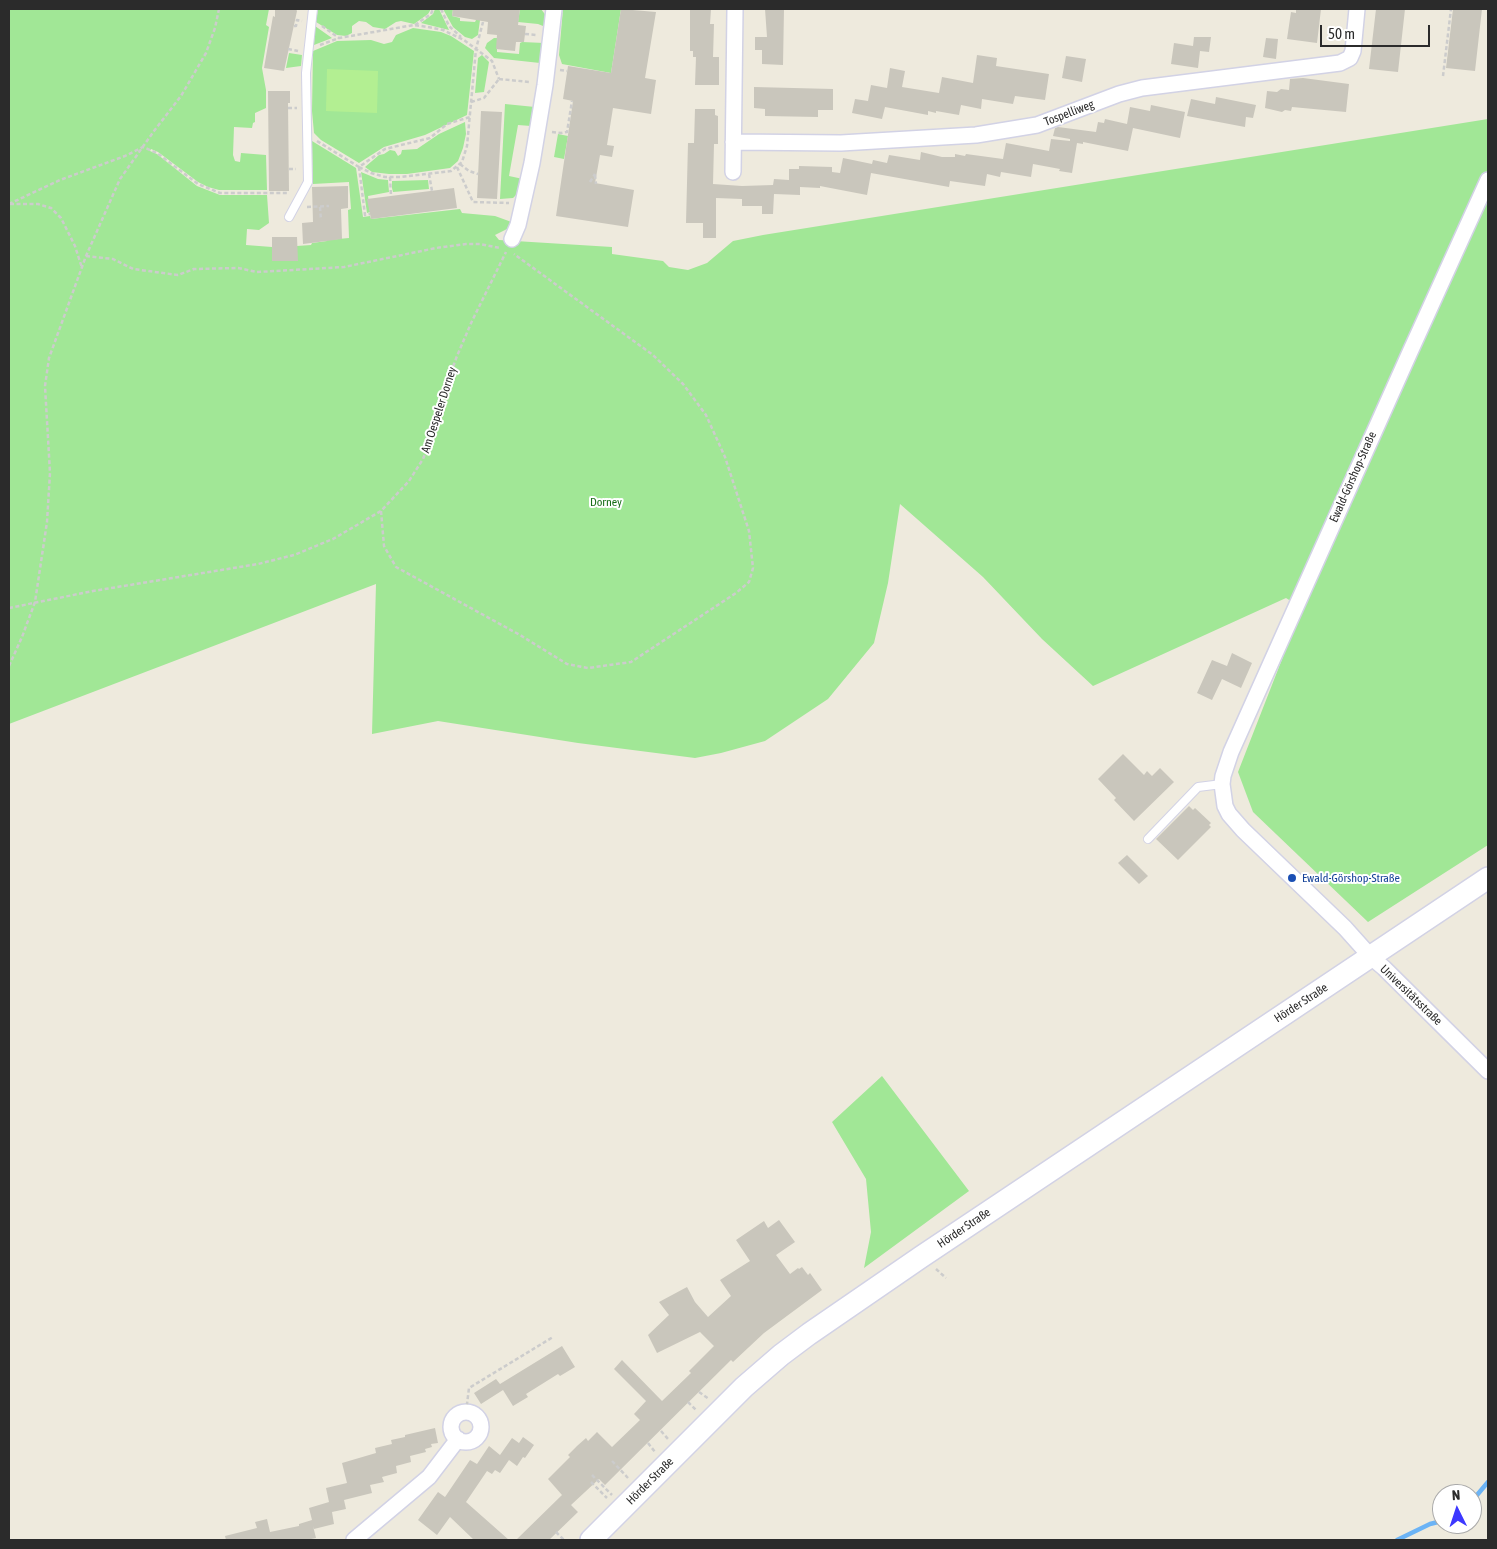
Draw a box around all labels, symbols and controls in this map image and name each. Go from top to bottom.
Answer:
scale bar [1322,15,1432,47]
text: 50 m [1328,25,1355,42]
street label: Tospelliweg [1042,97,1096,129]
street label: Am Oespeler Dorney [418,365,460,455]
street label: Ewald-Görshop-Straße [1327,429,1379,525]
park label: Dorney [590,495,622,509]
place label: Ewald-Görshop-Straße [1302,871,1400,885]
marker: Ewald-Görshop-Straße [1286,872,1298,884]
street label: Universitätsstraße [1377,962,1445,1028]
street label: Hörder Straße [1272,980,1330,1026]
street label: Hörder Straße [935,1205,993,1251]
street label: Hörder Straße [623,1454,677,1508]
north arrow [1432,1484,1482,1534]
text: N [1451,1487,1461,1503]

